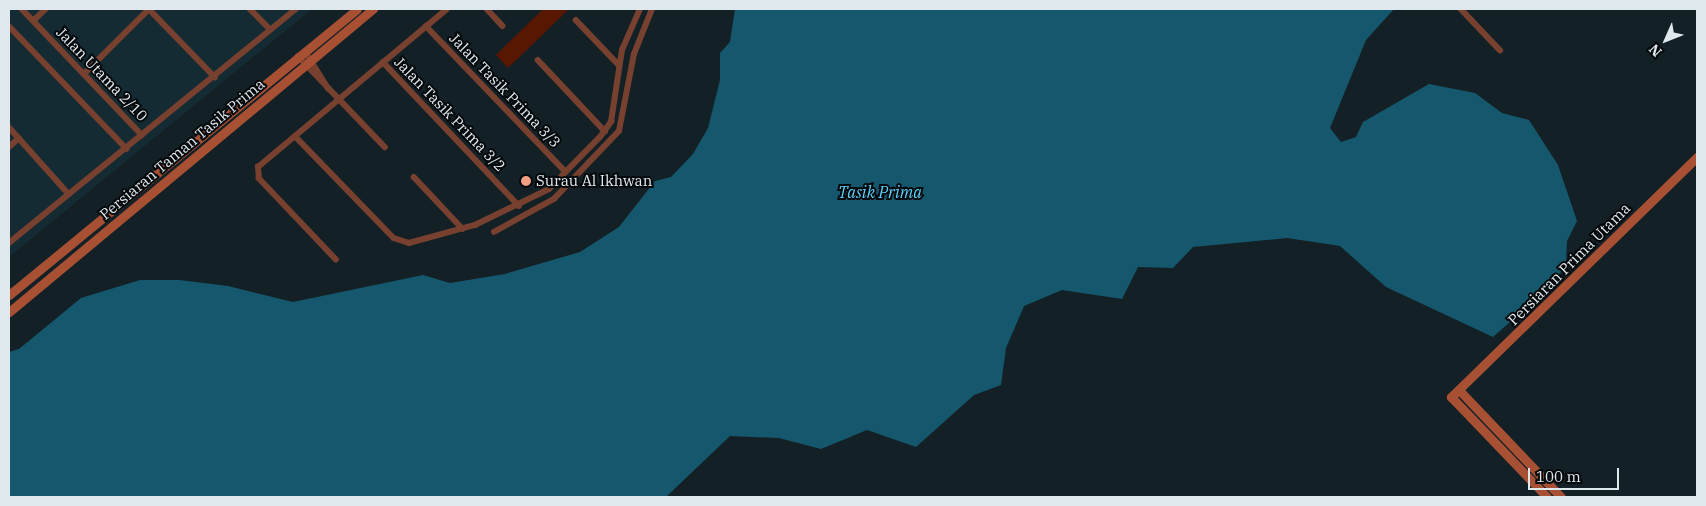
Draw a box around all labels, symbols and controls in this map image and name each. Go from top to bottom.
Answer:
north arrow [1641,15,1691,65]
street label: Jalan Utama 2/10 [53,23,151,125]
street label: Jalan Tasik Prima 3/3 [446,29,564,151]
text: N [1645,40,1666,61]
street label: Jalan Tasik Prima 3/2 [391,53,509,175]
street label: Persiaran Taman Tasik Prima [96,75,268,223]
place label: Surau Al Ikhwan [536,172,652,190]
marker: Surau Al Ikhwan [520,175,532,187]
water label: Tasik Prima [838,182,922,202]
street label: Persiaran Prima Utama [1504,199,1634,329]
scale bar [1531,458,1622,490]
text: 100 m [1536,467,1581,486]

